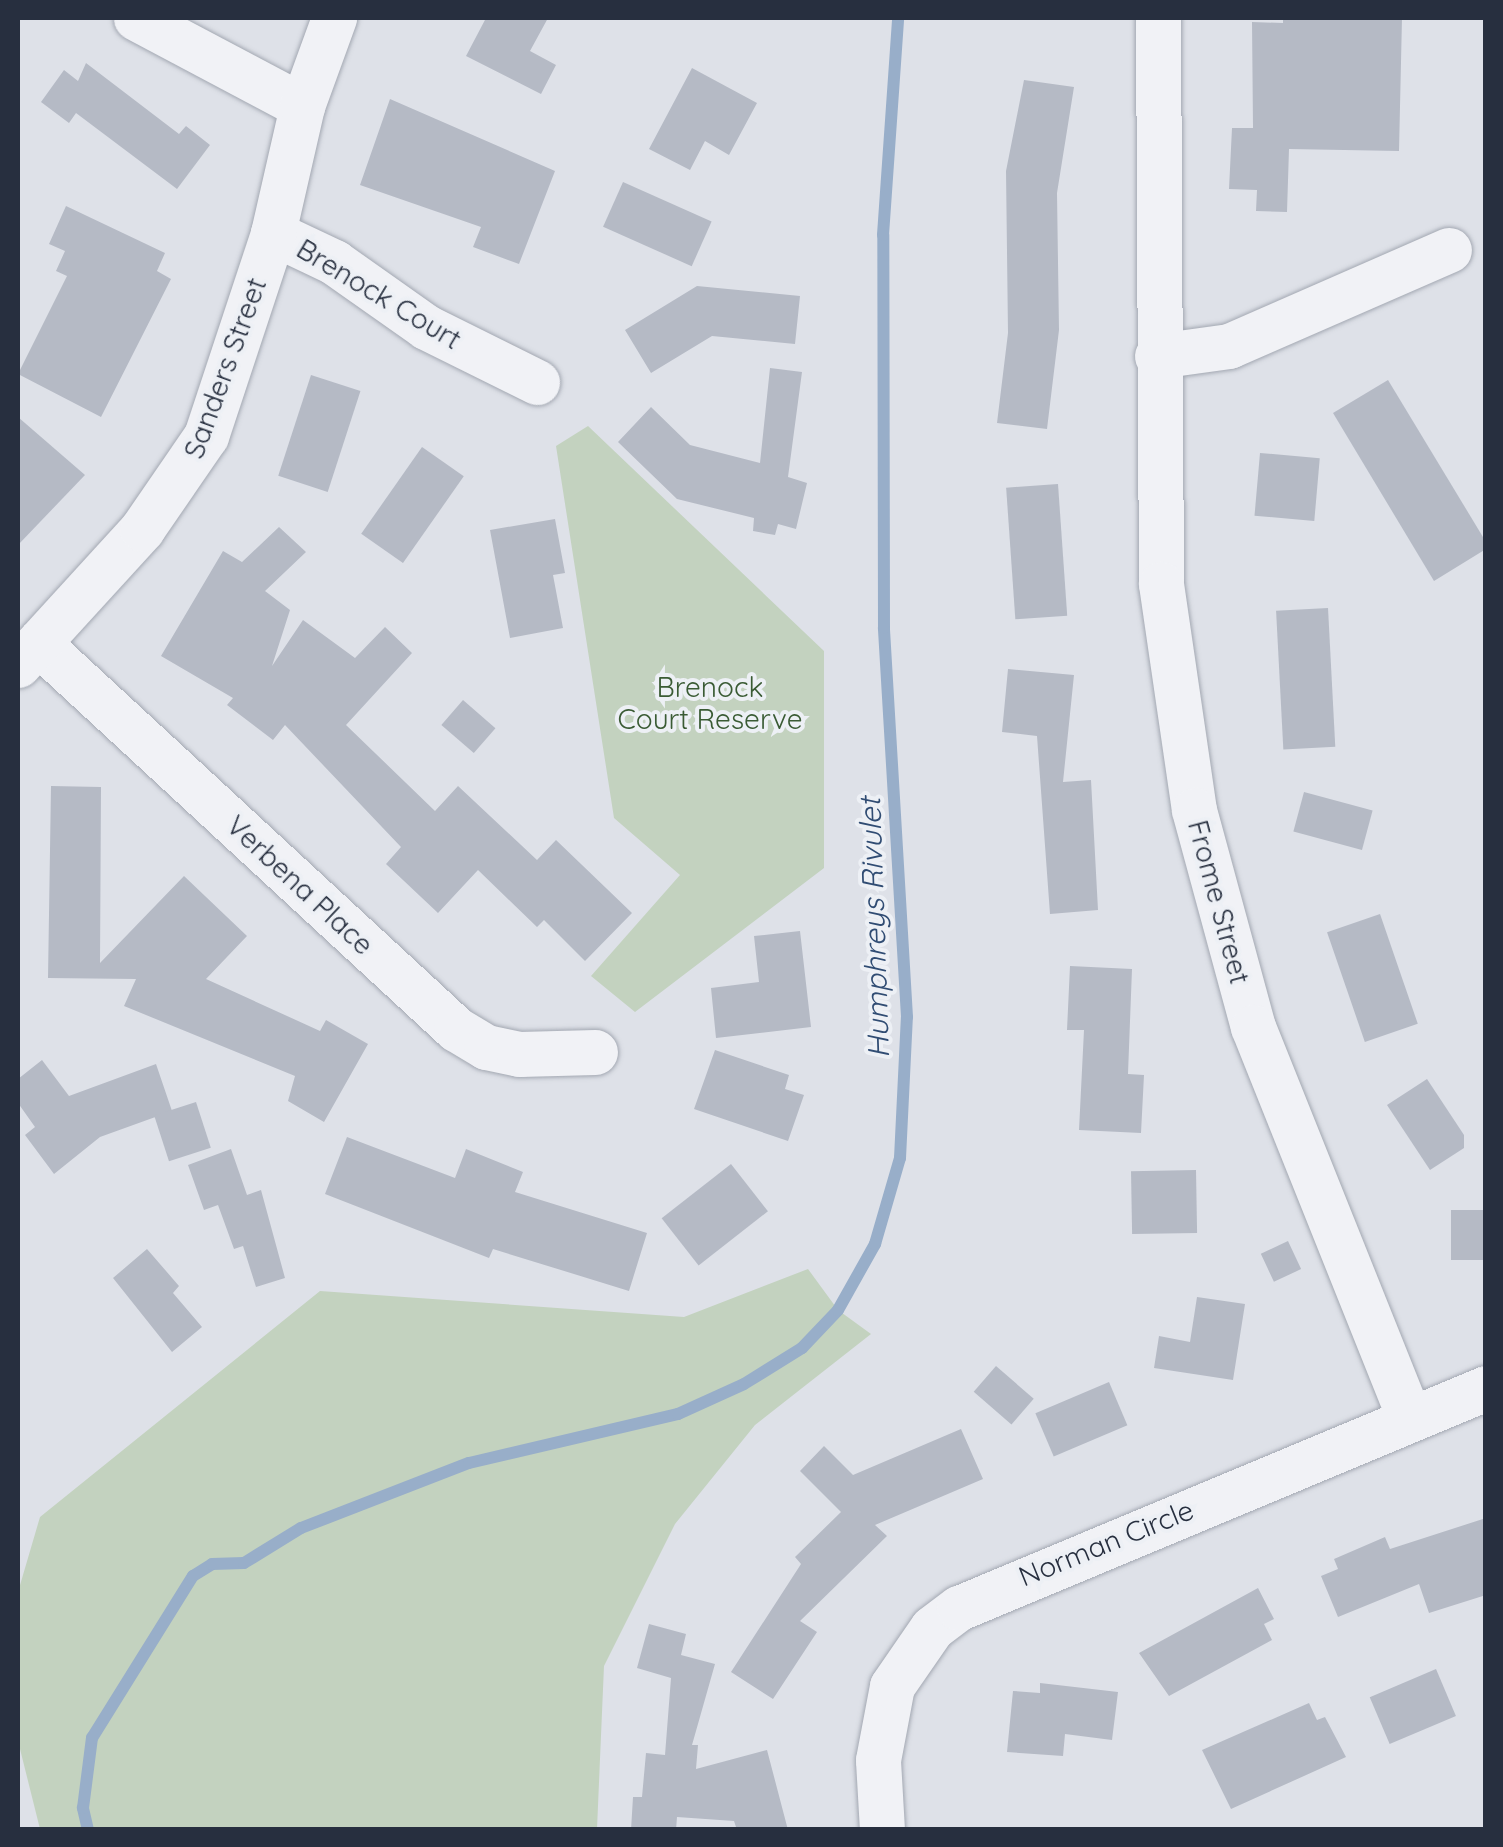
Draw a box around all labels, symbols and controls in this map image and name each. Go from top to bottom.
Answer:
street label: Brenock Court [291,232,467,356]
street label: Sanders Street [177,273,273,463]
park label: Brenock Court Reserve [617,670,803,736]
water label: Humphreys Rivulet [851,797,897,1059]
street label: Verbena Place [220,808,380,962]
street label: Frome Street [1181,816,1257,988]
street label: Norman Circle [1014,1493,1198,1593]

